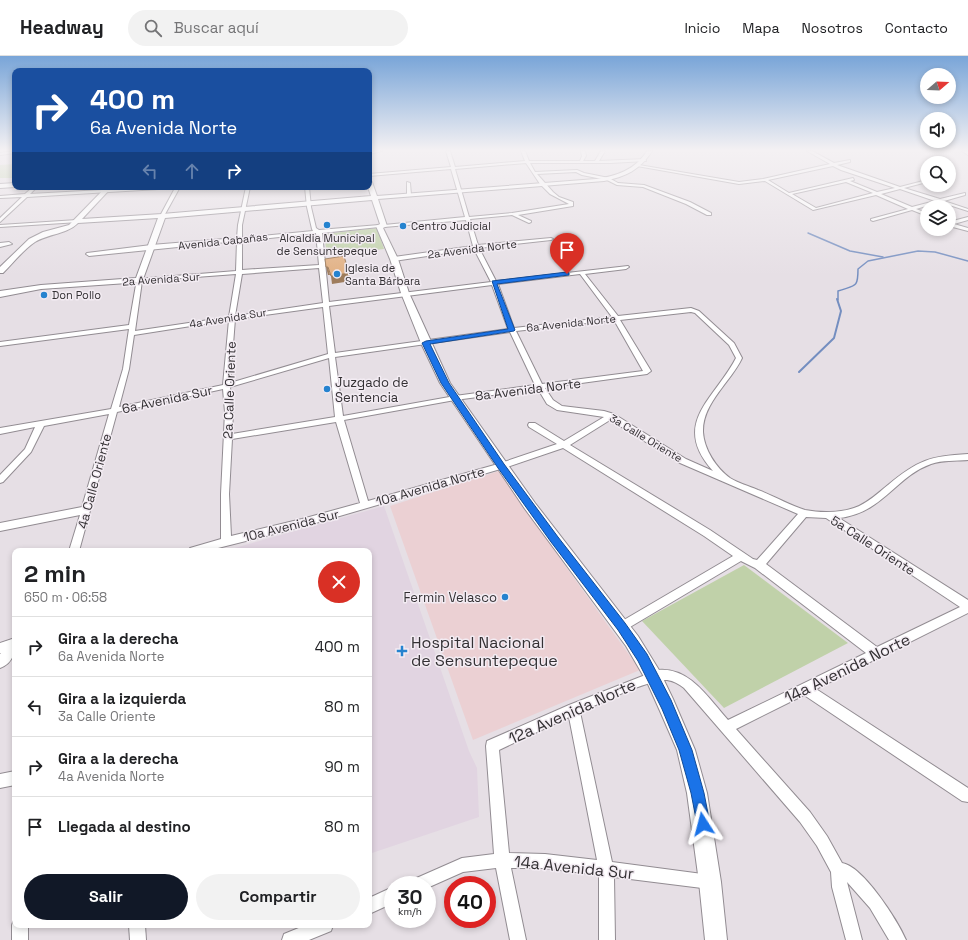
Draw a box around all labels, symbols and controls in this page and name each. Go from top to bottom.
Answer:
search box [128,10,408,46]
text: Headway [20,15,104,40]
icon: search [142,17,164,39]
text: Buscar aquí [174,18,259,37]
text: Inicio [684,19,720,37]
text: Mapa [742,19,780,37]
text: Nosotros [802,19,863,37]
text: Contacto [885,19,948,37]
north arrow [920,68,956,104]
map controls [920,68,956,236]
text: 400 m [90,81,175,117]
icon: right [24,84,76,136]
button: sound [920,112,956,148]
text: 6a Avenida Norte [90,116,237,139]
button: search [920,156,956,192]
icon: left [139,160,161,182]
icon: ahead [181,160,203,182]
icon: right [223,160,245,182]
button: layers [920,200,956,236]
place label: Centro Judicial [411,219,491,233]
marker: Alcaldia Municipal de Sensuntepeque [322,220,332,230]
marker: Centro Judicial [398,221,408,231]
street label: Avenida Cabañas [177,229,269,253]
place label: Alcaldia Municipal de Sensuntepeque [277,231,377,258]
pin [550,233,584,274]
street label: 2a Avenida Norte [427,237,517,261]
icon: arrive [556,239,578,261]
place label: Iglesia de Santa Bárbara [345,261,421,288]
street label: 2a Avenida Sur [122,269,200,289]
marker: Iglesia de Santa Bárbara [332,269,342,279]
place label: Don Pollo [52,288,101,302]
marker: Don Pollo [39,290,49,300]
street label: 4a Avenida Sur [188,305,268,331]
street label: 6a Avenida Norte [526,311,616,335]
street label: 2a Calle Oriente [219,341,240,439]
place label: Juzgado de Sentencia [335,374,408,406]
street label: 8a Avenida Norte [474,375,582,404]
street label: 6a Avenida Sur [120,382,214,417]
marker: Juzgado de Sentencia [322,384,332,394]
street label: 3a Calle Oriente [607,411,685,465]
street label: 4a Calle Oriente [74,432,115,531]
street label: 10a Avenida Norte [374,463,486,510]
street label: 10a Avenida Sur [242,505,341,546]
street label: 5a Calle Oriente [827,512,918,579]
text: 2 min [24,558,86,589]
button: close [318,561,360,603]
text: 650 m · 06:58 [24,589,107,606]
place label: Fermin Velasco [403,589,497,606]
marker: Fermin Velasco [500,592,510,602]
text: Gira a la derecha [58,629,178,648]
street label: 14a Avenida Norte [781,629,914,708]
place label: Hospital Nacional de Sensuntepeque [411,632,558,671]
icon: right [24,636,46,658]
text: 400 m [315,637,360,656]
marker: Hospital Nacional de Sensuntepeque [396,645,408,657]
text: 6a Avenida Norte [58,648,164,665]
street label: 12a Avenida Norte [505,674,639,749]
text: Gira a la izquierda [58,689,186,708]
icon: left [24,696,46,718]
text: 80 m [324,697,360,716]
text: 3a Calle Oriente [58,708,156,725]
text: Gira a la derecha [58,749,178,768]
icon: right [24,756,46,778]
text: 90 m [324,757,360,776]
text: 4a Avenida Norte [58,768,165,785]
position arrow [682,803,724,845]
icon: arrive [24,816,46,838]
text: Llegada al destino [58,817,191,836]
text: 80 m [324,817,360,836]
street label: 14a Avenida Sur [513,851,635,884]
button: Salir [24,874,188,920]
button: Compartir [196,874,360,920]
speed limit sign: 40 [444,876,496,928]
text: 30 [397,884,423,910]
text: km/h [398,905,422,918]

